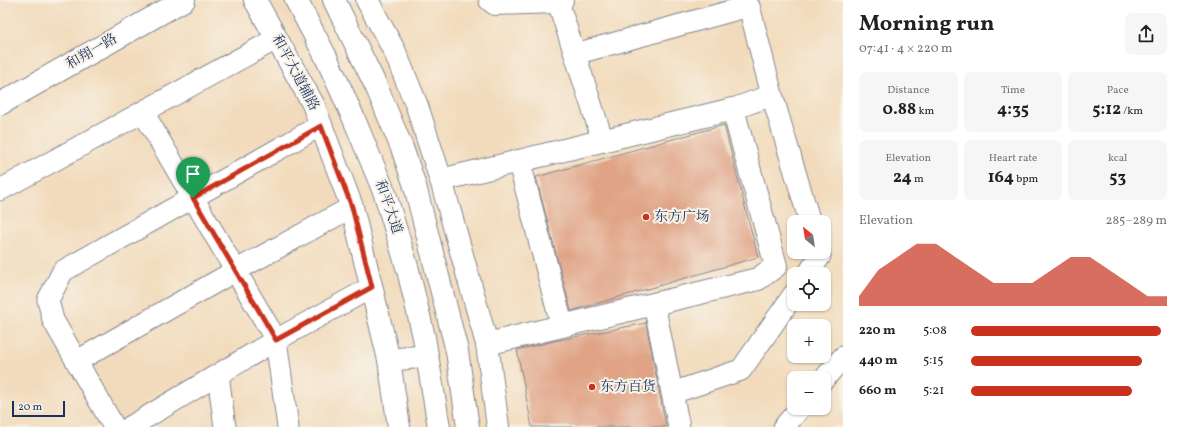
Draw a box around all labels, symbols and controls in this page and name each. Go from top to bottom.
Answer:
text: Morning run [859,9,994,40]
button: share [1125,13,1167,55]
street label: 和翔一路 [63,30,121,74]
street label: 和平大道辅路 [267,31,323,115]
text: 07:41 · 4 × 220 m [859,40,953,58]
text: Distance [887,83,929,98]
text: Time [1001,83,1025,98]
text: Pace [1107,83,1129,98]
text: 0.88 [882,98,916,121]
text: 4:35 [997,98,1029,121]
text: 5:12 [1092,98,1121,121]
text: km [916,104,934,119]
text: /km [1121,104,1143,119]
text: Elevation [885,151,931,166]
text: Heart rate [989,151,1037,166]
text: kcal [1108,151,1127,166]
pin [176,157,210,198]
icon: arrive [182,163,204,185]
text: 24 [893,166,912,189]
text: 164 [988,166,1014,189]
text: 53 [1109,166,1126,189]
text: m [912,172,924,187]
text: bpm [1014,172,1038,187]
street label: 和平大道 [370,177,406,237]
place label: 东方广场 [654,208,710,227]
marker: 东方广场 [641,212,651,222]
text: Elevation [859,212,913,230]
text: 285–289 m [1105,212,1167,230]
north arrow [787,215,831,259]
map controls [787,215,831,415]
button: locate [787,267,831,311]
button: + [787,319,831,363]
text: 220 m [859,322,896,340]
text: 5:08 [923,322,947,340]
text: 440 m [859,352,898,370]
text: 5:15 [923,352,944,370]
button: − [787,371,831,415]
place label: 东方百货 [600,378,656,397]
marker: 东方百货 [587,382,597,392]
text: 660 m [859,382,896,400]
text: 5:21 [923,382,944,400]
scale bar [12,399,65,418]
text: 20 m [18,400,42,415]

